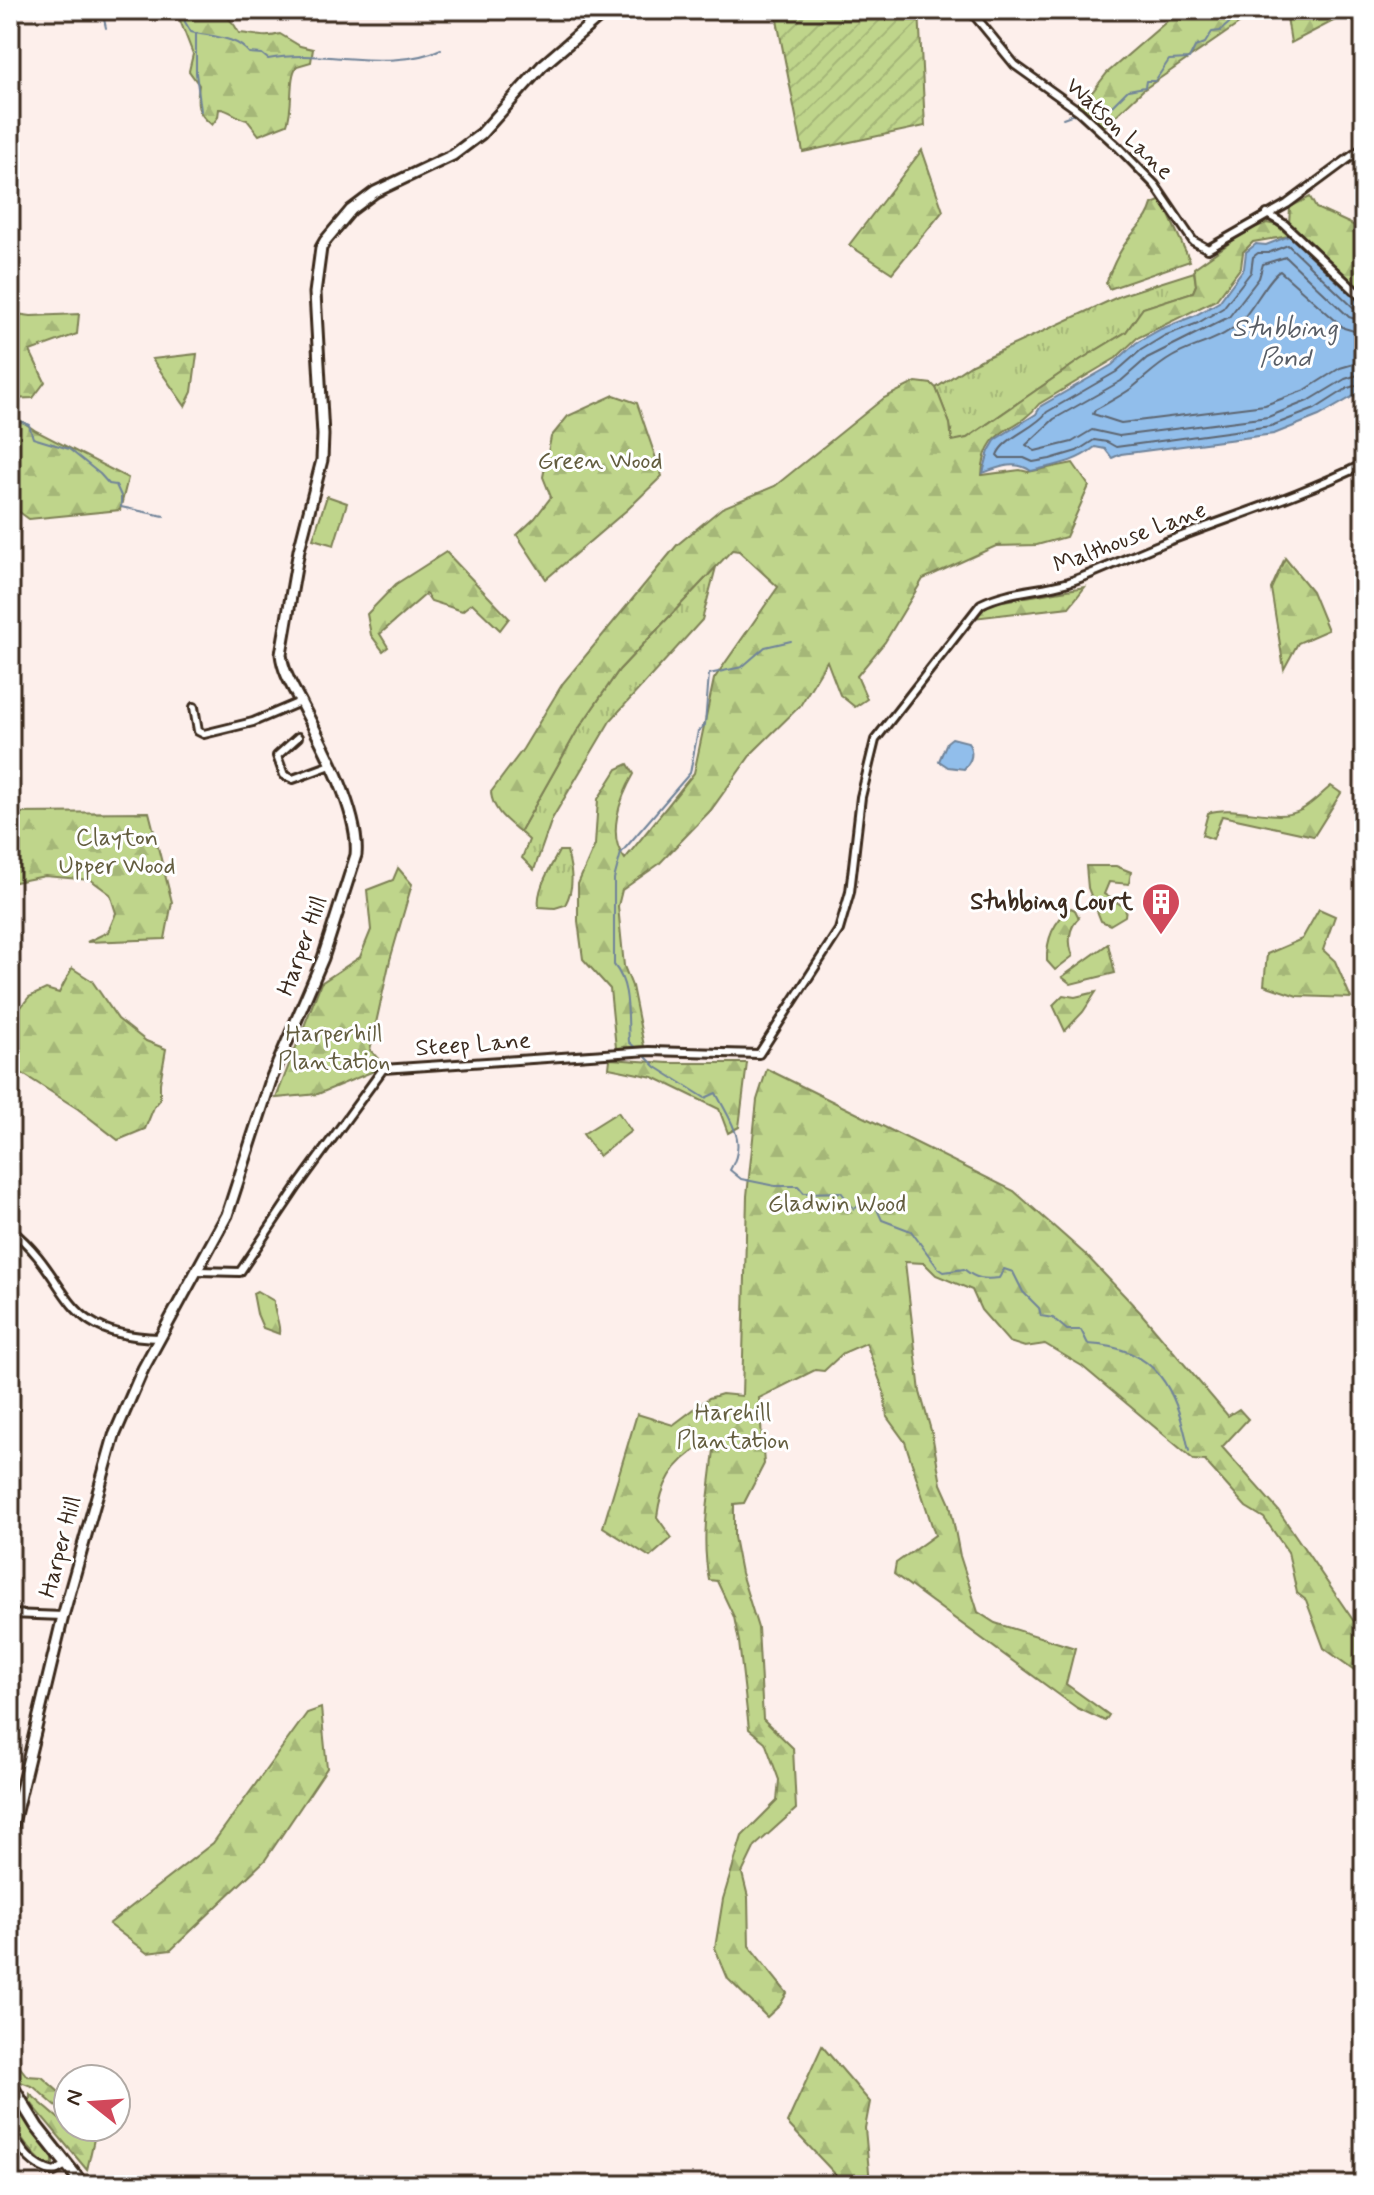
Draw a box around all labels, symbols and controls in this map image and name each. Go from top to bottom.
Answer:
street label: Watson Lane [1058,71,1180,187]
water label: Stubbing Pond [1232,312,1339,376]
park label: Green Wood [538,446,662,477]
street label: Malthouse Lane [1049,495,1211,581]
park label: Clayton Upper Wood [58,823,176,882]
building icon: Stubbing Court [1140,881,1182,936]
place label: Stubbing Court [970,887,1134,919]
street label: Harper Hill [271,892,335,1000]
park label: Harperhill Plantation [278,1019,390,1078]
street label: Steep Lane [414,1026,532,1064]
park label: Gladwin Wood [768,1189,906,1220]
park label: Harehill Plantation [677,1398,789,1457]
street label: Harper Hill [33,1493,89,1601]
north arrow [52,2063,132,2143]
text: N [59,2087,90,2109]

